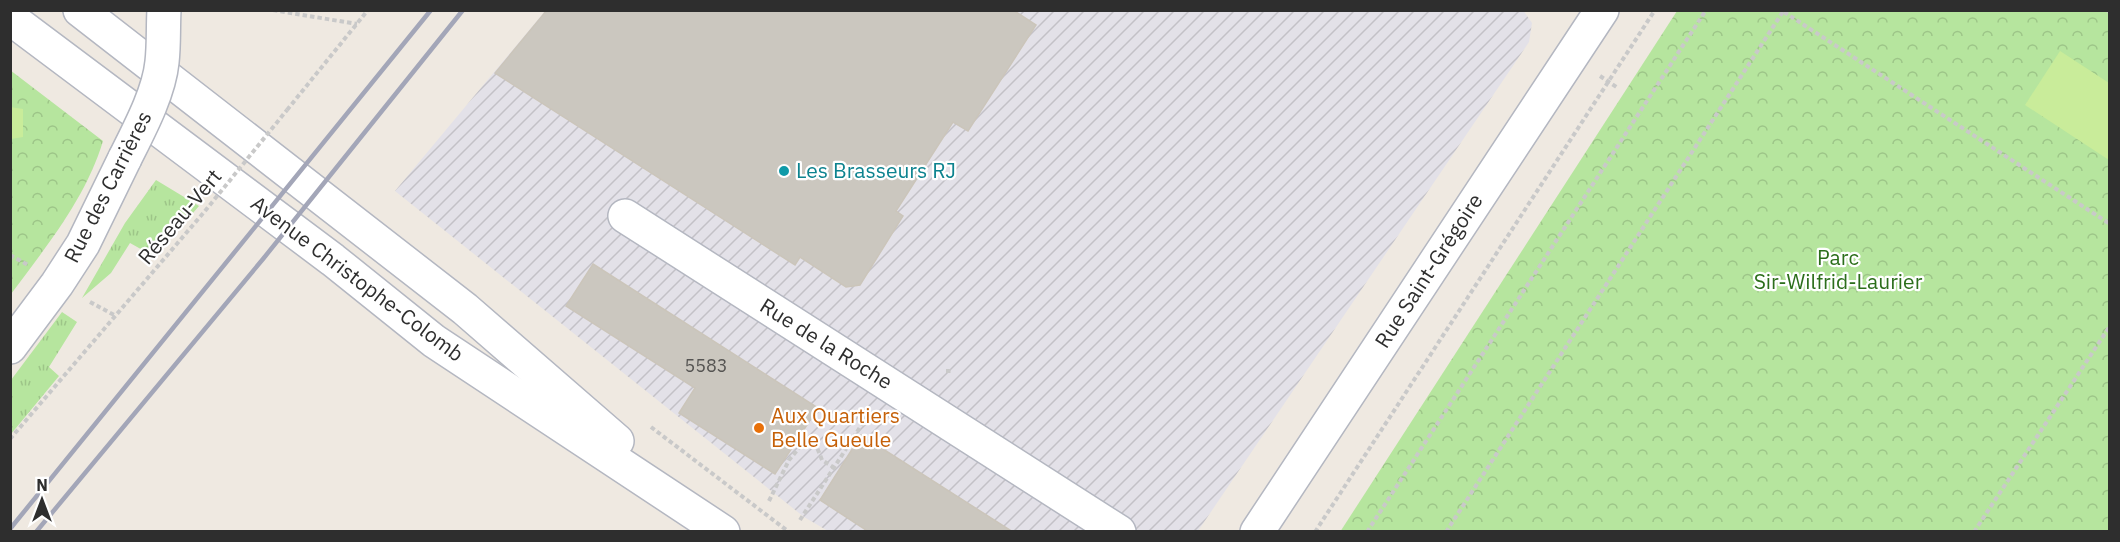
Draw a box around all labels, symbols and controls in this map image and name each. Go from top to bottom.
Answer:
street label: Rue des Carrières [57,106,157,267]
place label: Les Brasseurs RJ [796,156,956,184]
street label: Réseau-Vert [131,163,227,270]
marker: Les Brasseurs RJ [777,164,791,178]
street label: Rue Saint-Grégoire [1368,188,1489,353]
street label: Avenue Christophe-Colomb [246,189,470,367]
park label: Parc Sir-Wilfrid-Laurier [1754,243,1923,295]
street label: Rue de la Roche [755,291,898,395]
house number: 5583 [684,354,728,377]
place label: Aux Quartiers Belle Gueule [771,401,900,453]
marker: Aux Quartiers Belle Gueule [752,421,766,435]
north arrow [12,470,72,530]
text: N [36,475,48,495]

